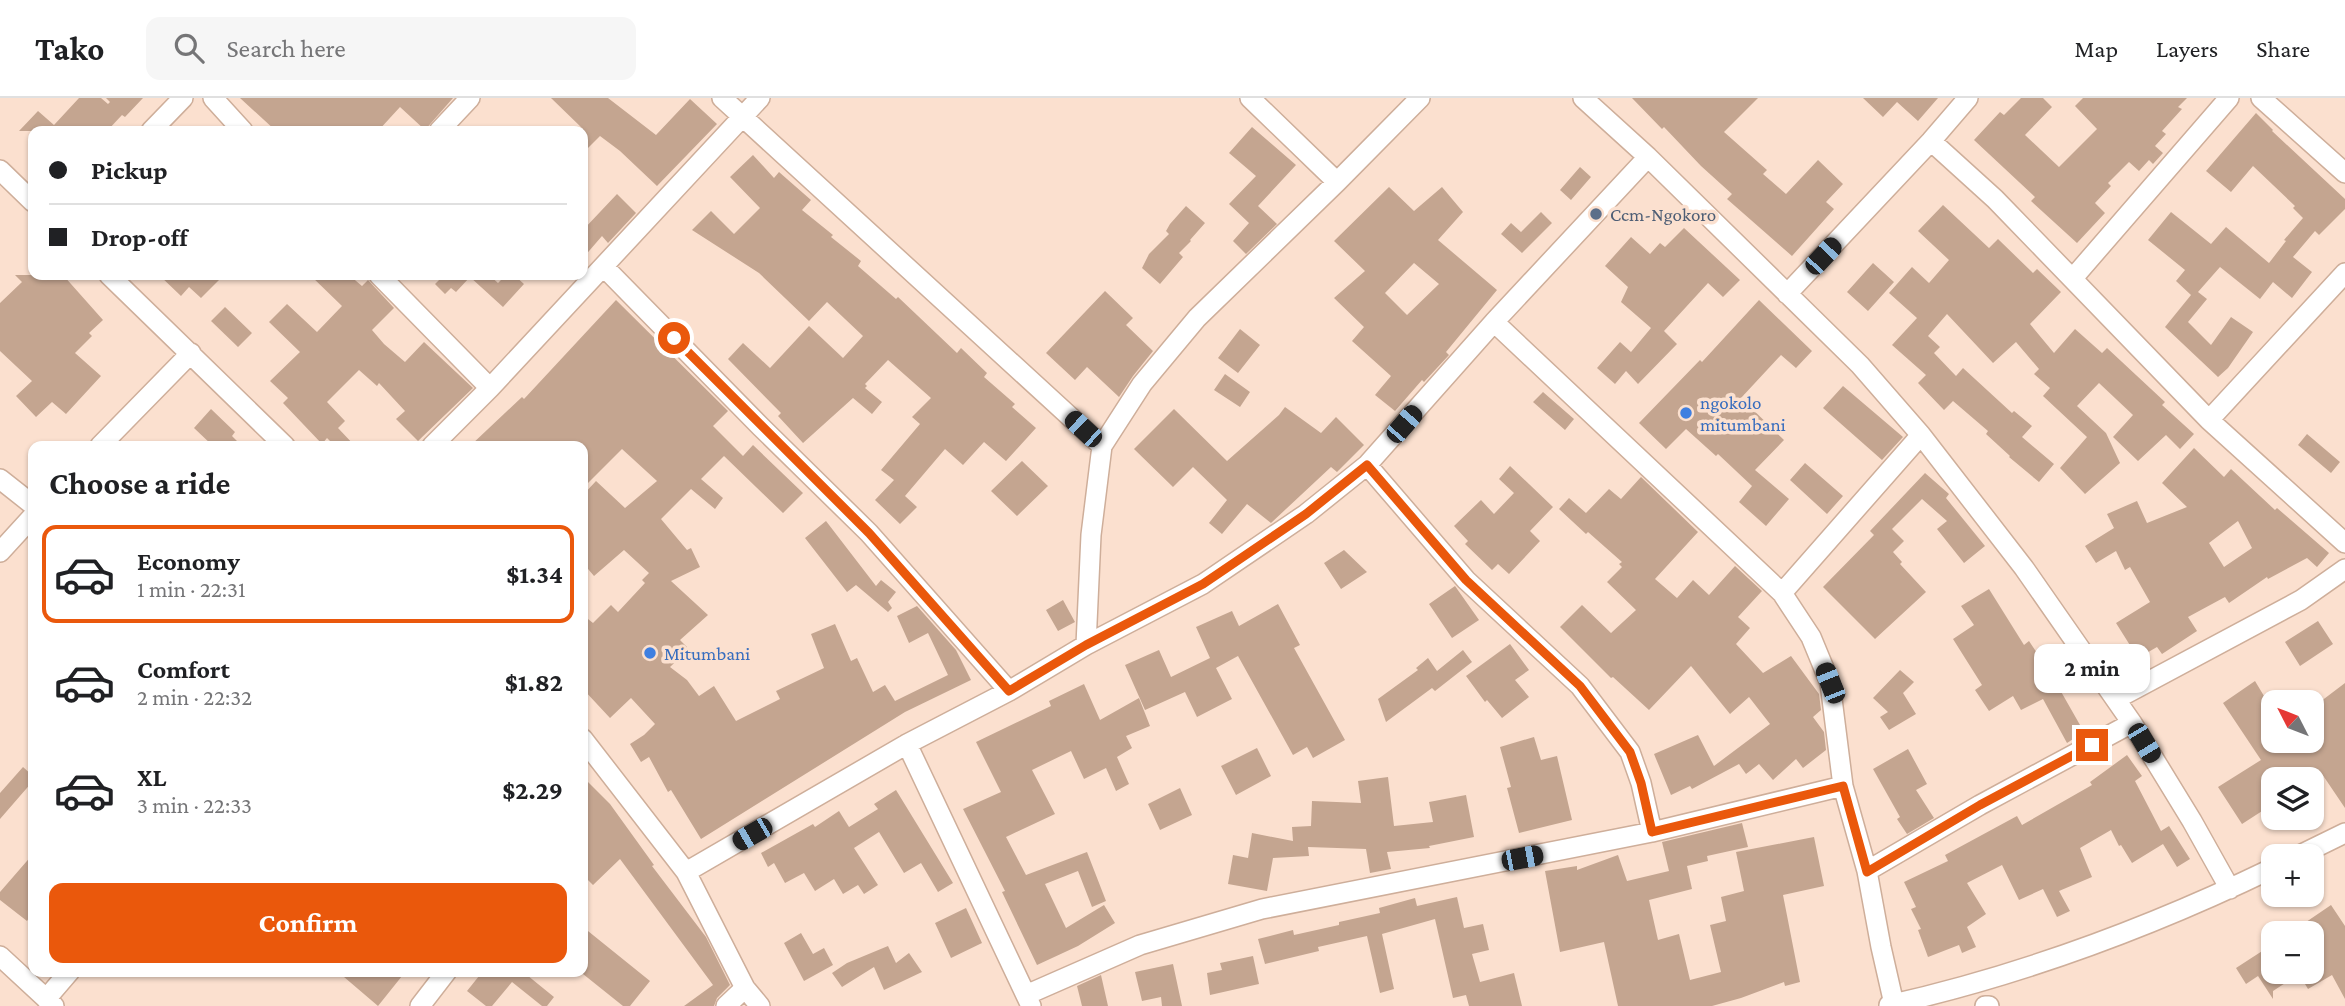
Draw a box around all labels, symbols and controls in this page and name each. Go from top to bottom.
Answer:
search box [146,17,636,80]
icon: search [170,29,208,67]
text: Tako [35,30,104,67]
text: Search here [226,34,346,63]
text: Map [2074,35,2118,62]
text: Layers [2156,35,2218,62]
text: Share [2256,35,2310,62]
text: Pickup [91,156,168,185]
place label: Ccm-Ngokoro [1610,204,1716,225]
marker: Ccm-Ngokoro [1588,206,1604,222]
text: Drop-off [91,223,188,252]
car [1801,233,1846,279]
route start [658,322,690,354]
place label: ngokolo mitumbani [1700,392,1786,435]
car [1383,401,1426,447]
marker: ngokolo mitumbani [1678,405,1694,421]
car [1061,407,1106,451]
text: Choose a ride [49,465,230,501]
icon: car [53,543,116,606]
text: Economy [137,547,240,576]
text: $1.34 [506,560,563,589]
text: 1 min · 22:31 [137,576,246,602]
place label: Mitumbani [664,643,750,664]
callout: 2 min [2034,644,2150,692]
marker: Mitumbani [642,645,658,661]
icon: car [53,651,116,714]
text: Comfort [137,655,230,684]
text: 2 min [2064,655,2120,681]
car [1813,660,1848,706]
text: $1.82 [505,668,563,697]
text: 2 min · 22:32 [137,684,252,710]
north arrow [2261,690,2324,752]
map controls [2261,690,2324,984]
car [2125,720,2164,766]
route end [2076,729,2108,761]
icon: car [53,759,116,822]
text: XL [137,763,166,792]
button: layers [2261,767,2324,830]
text: $2.29 [502,776,563,805]
text: 3 min · 22:33 [137,792,252,818]
car [729,814,776,854]
car [1500,844,1545,872]
button: + [2261,844,2324,907]
button: Confirm [49,883,567,963]
button: − [2261,921,2324,984]

